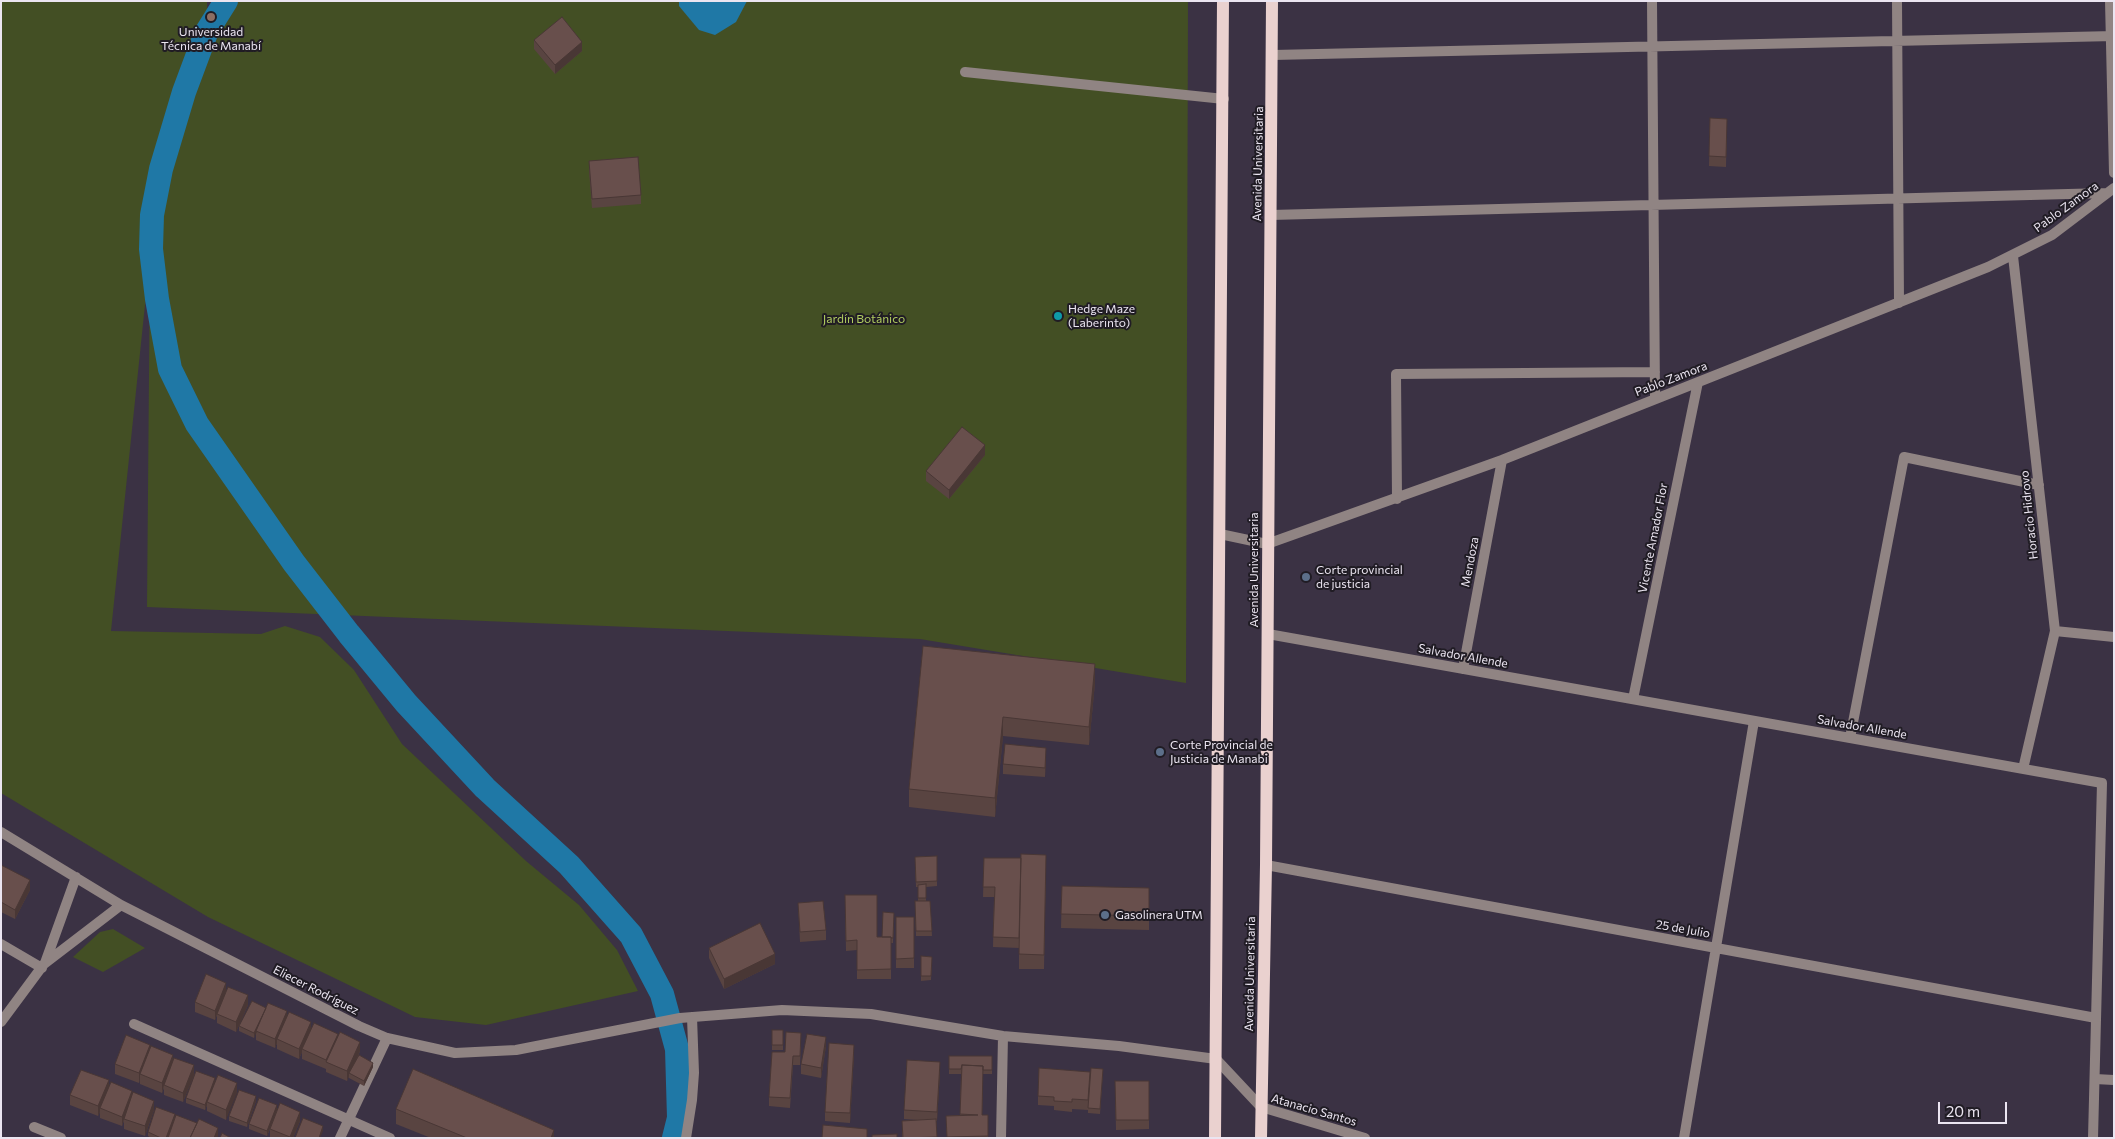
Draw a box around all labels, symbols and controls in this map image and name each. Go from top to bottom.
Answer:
marker: Universidad Técnica de Manabí [205,11,217,23]
place label: Universidad Técnica de Manabí [161,25,261,53]
street label: Avenida Universitaria [1250,106,1266,222]
street label: Pablo Zamora [2031,179,2101,235]
place label: Hedge Maze (Laberinto) [1068,302,1135,330]
marker: Hedge Maze (Laberinto) [1052,310,1064,322]
park label: Jardín Botánico [823,312,905,326]
street label: Pablo Zamora [1633,359,1709,399]
street label: Horacio Hidrovo [2017,470,2041,560]
street label: Vicente Amador Flor [1635,482,1671,594]
street label: Avenida Universitaria [1247,512,1261,628]
street label: Mendoza [1458,536,1482,588]
place label: Corte provincial de justicia [1316,563,1403,591]
marker: Corte provincial de justicia [1300,571,1312,583]
street label: Salvador Allende [1417,641,1509,671]
street label: Salvador Allende [1816,712,1908,742]
place label: Corte Provincial de Justicia de Manabi [1170,738,1273,766]
marker: Corte Provincial de Justicia de Manabi [1154,746,1166,758]
place label: Gasolinera UTM [1115,908,1203,922]
marker: Gasolinera UTM [1099,909,1111,921]
street label: Avenida Universitaria [1242,916,1258,1032]
street label: 25 de Julio [1655,917,1711,941]
street label: Eliecer Rodríguez [271,962,361,1018]
street label: Atanacio Santos [1270,1091,1358,1129]
scale bar [1940,1092,2009,1124]
text: 20 m [1946,1102,1980,1120]

